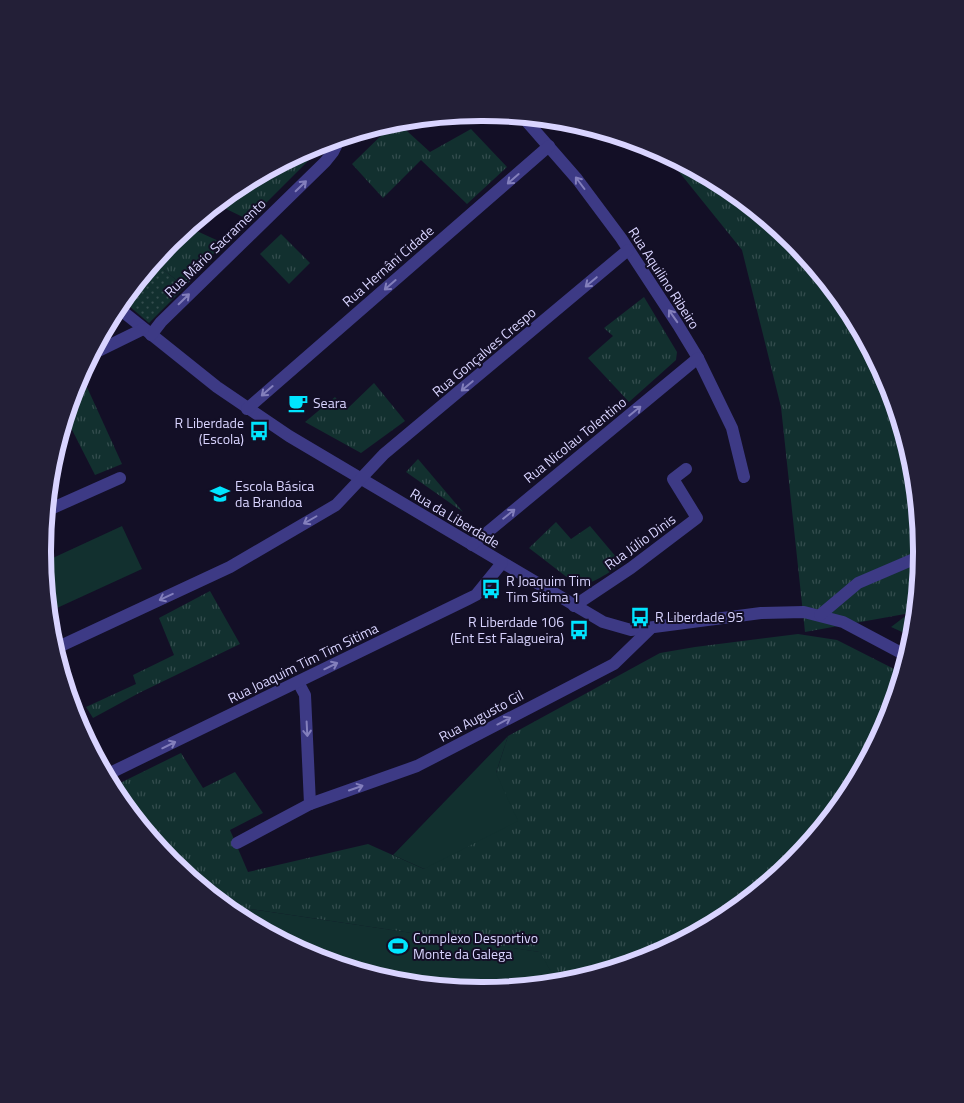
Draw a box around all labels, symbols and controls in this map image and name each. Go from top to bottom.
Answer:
one-way arrow [506,173,519,184]
one-way arrow [575,176,585,190]
one-way arrow [294,180,307,192]
street label: Rua Mário Sacramento [159,193,270,302]
street label: Rua Hernâni Cidade [337,220,438,311]
street label: Rua Aquilino Ribeiro [624,223,705,333]
one-way arrow [585,276,598,287]
one-way arrow [383,279,396,291]
one-way arrow [177,293,190,305]
street label: Rua Gonçalves Crespo [427,302,540,401]
one-way arrow [667,310,677,324]
one-way arrow [460,380,473,391]
one-way arrow [260,385,273,397]
street label: Rua Nicolau Tolentino [519,391,631,488]
cafe icon: Seara [287,392,309,414]
place label: Seara [313,392,347,413]
one-way arrow [628,406,641,417]
place label: R Liberdade (Escola) [175,412,244,449]
bus stop icon: R Liberdade (Escola) [248,420,270,442]
place label: Escola Básica da Brandoa [235,475,314,512]
street label: Rua da Liberdade [406,482,504,553]
school or university icon: Escola Básica da Brandoa [209,483,231,505]
one-way arrow [502,508,515,519]
street label: Rua Júlio Dinis [600,509,680,575]
one-way arrow [303,516,317,526]
place label: R Joaquim Tim Tim Sitima 1 [506,570,591,607]
bus stop icon: R Joaquim Tim Tim Sitima 1 [480,578,502,600]
one-way arrow [159,592,174,602]
bus stop icon: R Liberdade 95 [629,606,651,628]
place label: R Liberdade 95 [655,606,743,627]
place label: R Liberdade 106 (Ent Est Falagueira) [450,611,564,648]
street label: Rua Joaquim Tim Tim Sitima [224,617,381,708]
bus stop icon: R Liberdade 106 (Ent Est Falagueira) [568,619,590,641]
one-way arrow [323,661,338,670]
street label: Rua Augusto Gil [435,684,527,747]
one-way arrow [496,716,511,726]
one-way arrow [302,720,312,737]
one-way arrow [161,739,176,749]
one-way arrow [348,783,364,792]
place label: Complexo Desportivo Monte da Galega [413,927,538,964]
sports icon: Complexo Desportivo Monte da Galega [387,935,409,957]

